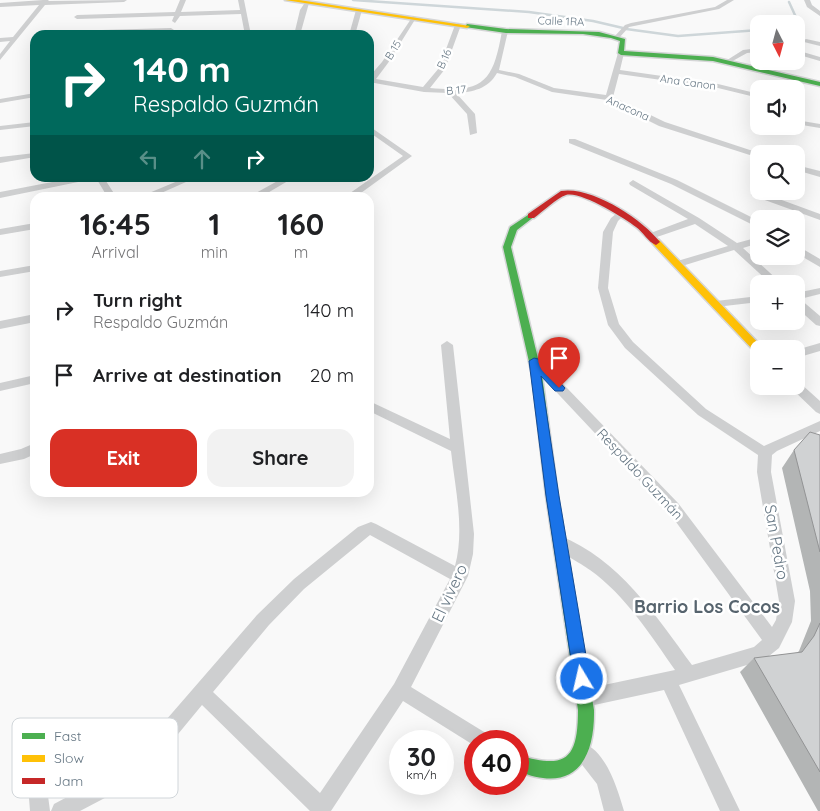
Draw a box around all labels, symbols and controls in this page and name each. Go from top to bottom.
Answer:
street label: Calle 1RA [537,13,585,29]
north arrow [750,15,805,70]
map controls [750,15,805,395]
street label: B 15 [382,38,404,62]
text: 140 m [133,47,231,91]
street label: B 16 [434,47,455,71]
icon: right [50,50,115,115]
street label: Ana Canon [659,71,717,93]
button: sound [750,80,805,135]
street label: B 17 [445,82,467,98]
text: Respaldo Guzmán [133,90,319,118]
street label: Anacona [604,92,652,124]
icon: left [135,145,163,173]
icon: ahead [188,145,216,173]
icon: right [241,145,269,173]
button: search [750,145,805,200]
text: 16:45 [80,205,151,243]
text: 1 [208,205,220,243]
text: 160 [278,205,324,243]
button: layers [750,210,805,265]
text: Arrival [91,242,139,262]
text: min [201,242,228,262]
text: m [294,242,308,262]
button: + [750,275,805,330]
text: Turn right [93,288,182,312]
icon: right [50,296,78,324]
text: 140 m [303,298,354,322]
text: Respaldo Guzmán [93,312,228,332]
pin [538,337,580,388]
button: − [750,340,805,395]
icon: arrive [545,344,573,372]
icon: arrive [50,361,78,389]
text: Arrive at destination [93,363,282,387]
text: 20 m [310,363,354,387]
street label: Respaldo Guzmán [593,425,687,523]
button: Exit [50,429,197,487]
button: Share [207,429,354,487]
street label: San Pedro [761,503,793,581]
street label: El vivero [427,561,471,625]
district label: Barrio Los Cocos [634,595,780,618]
position arrow [555,652,607,704]
legend [12,718,178,798]
text: Fast [54,727,82,745]
speed limit sign: 40 [464,730,529,795]
text: 30 [407,741,436,772]
text: Slow [54,749,84,767]
text: km/h [406,767,437,782]
text: Jam [54,772,83,790]

